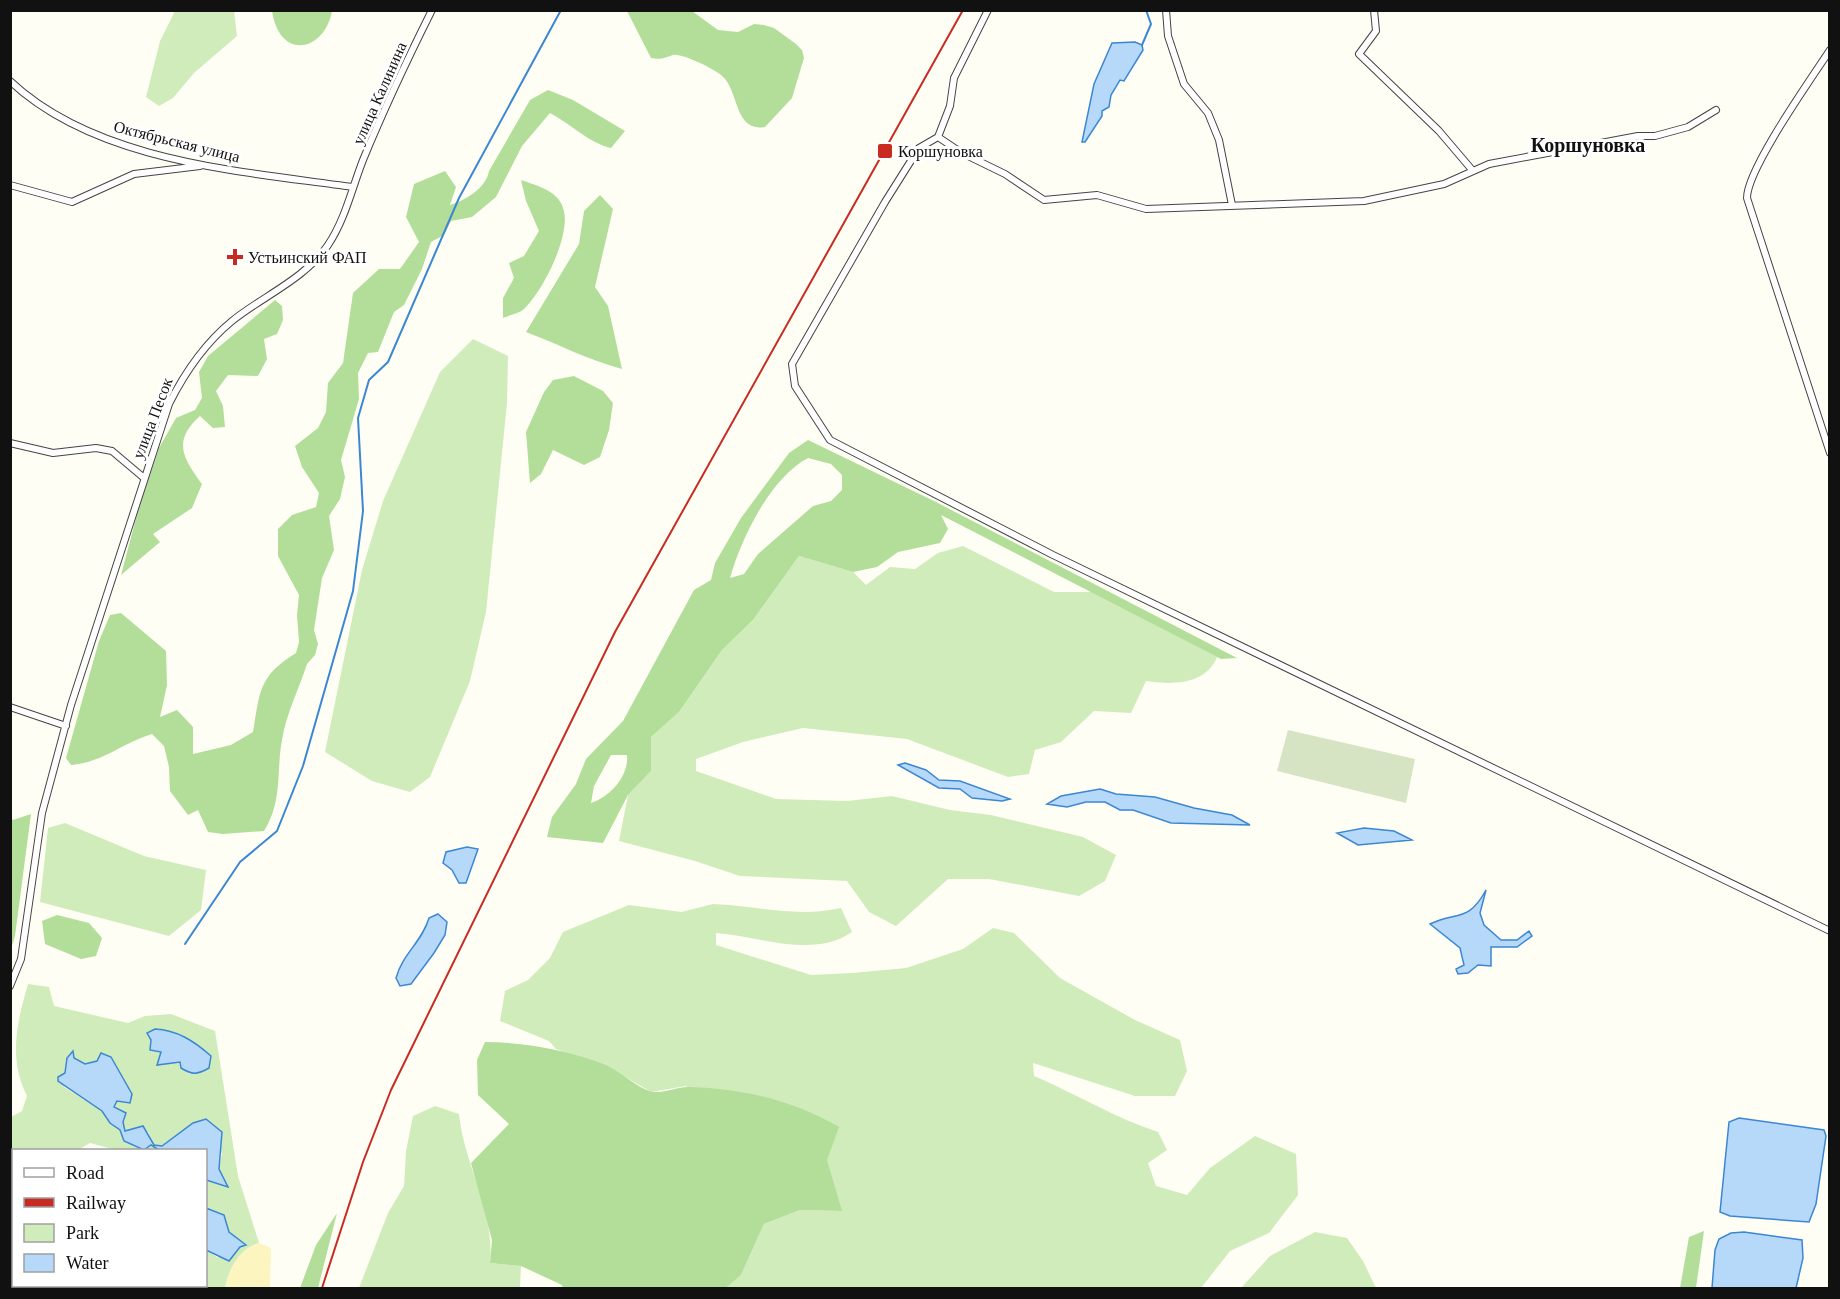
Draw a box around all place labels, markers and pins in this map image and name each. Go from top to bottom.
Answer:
marker: Коршуновка [876,142,894,160]
place label: Коршуновка [898,143,983,161]
marker: Устьинский ФАП [226,248,244,266]
place label: Устьинский ФАП [248,249,367,266]

